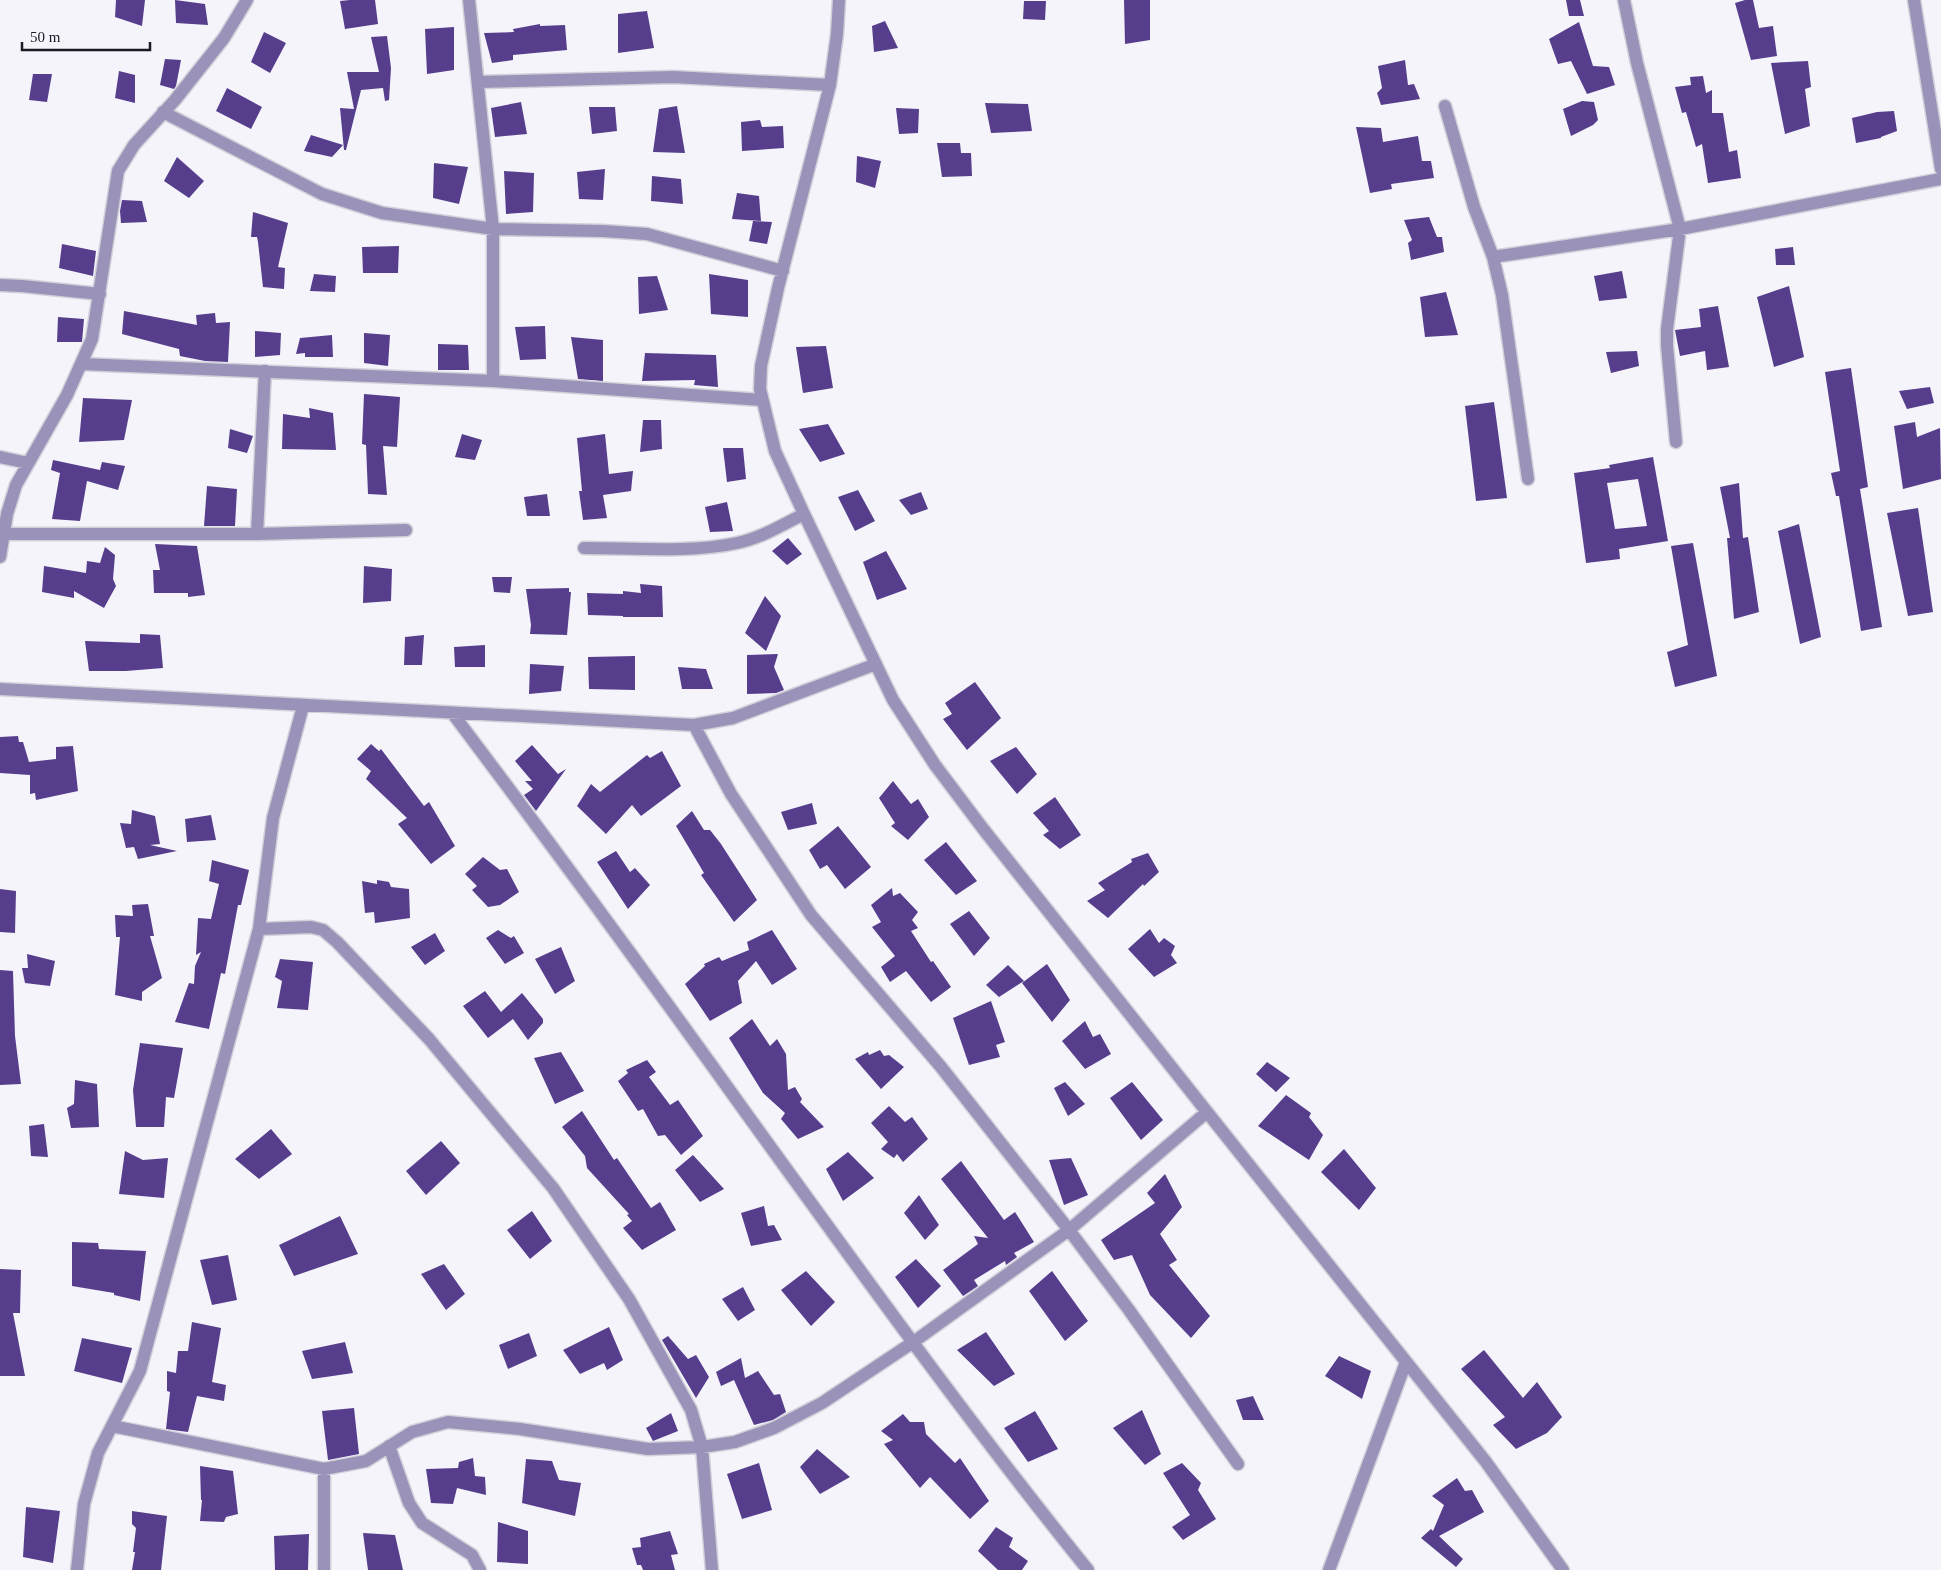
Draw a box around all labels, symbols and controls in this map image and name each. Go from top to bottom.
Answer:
scale bar [22,20,150,52]
text: 50 m [30,29,61,45]

